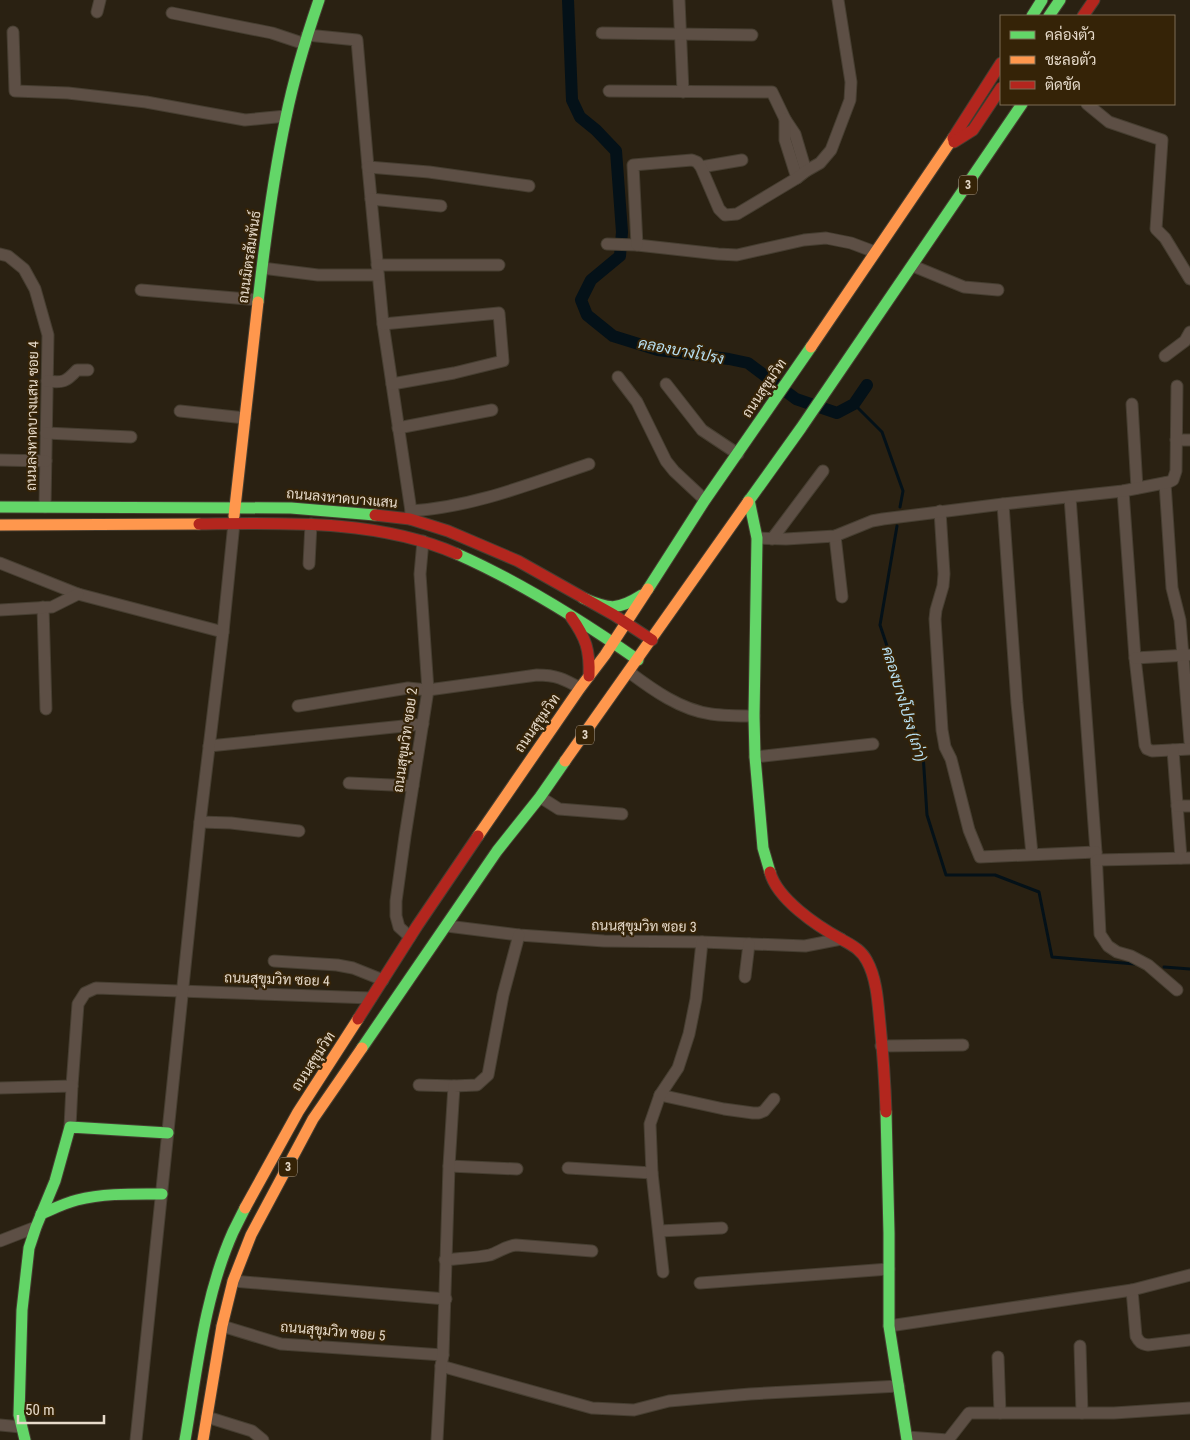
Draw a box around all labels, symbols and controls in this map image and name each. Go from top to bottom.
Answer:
legend [1000,15,1175,105]
text: คล่องตัว [1045,25,1095,44]
text: ชะลอตัว [1045,51,1096,69]
text: ติดขัด [1045,76,1081,94]
road number: 3 [959,176,977,194]
street label: ถนนมิตรสัมพันธ์ [234,209,263,304]
water label: คลองบางโปรง [637,333,726,368]
street label: ถนนลงหาดบางแสน ซอย 4 [23,341,41,491]
street label: ถนนสุขุมวิท [739,356,791,422]
street label: ถนนลงหาดบางแสน [286,485,398,511]
water label: คลองบางโปรง (เก่า) [878,644,931,764]
street label: ถนนสุขุมวิท ซอย 2 [390,687,422,794]
street label: ถนนสุขุมวิท [511,691,565,756]
road number: 3 [576,726,594,744]
street label: ถนนสุขุมวิท ซอย 3 [591,917,697,937]
street label: ถนนสุขุมวิท ซอย 4 [224,969,330,991]
street label: ถนนสุขุมวิท [288,1028,340,1095]
road number: 3 [279,1158,297,1176]
street label: ถนนสุขุมวิท ซอย 5 [280,1318,386,1346]
scale bar [18,1392,104,1424]
text: 50 m [25,1401,55,1419]

